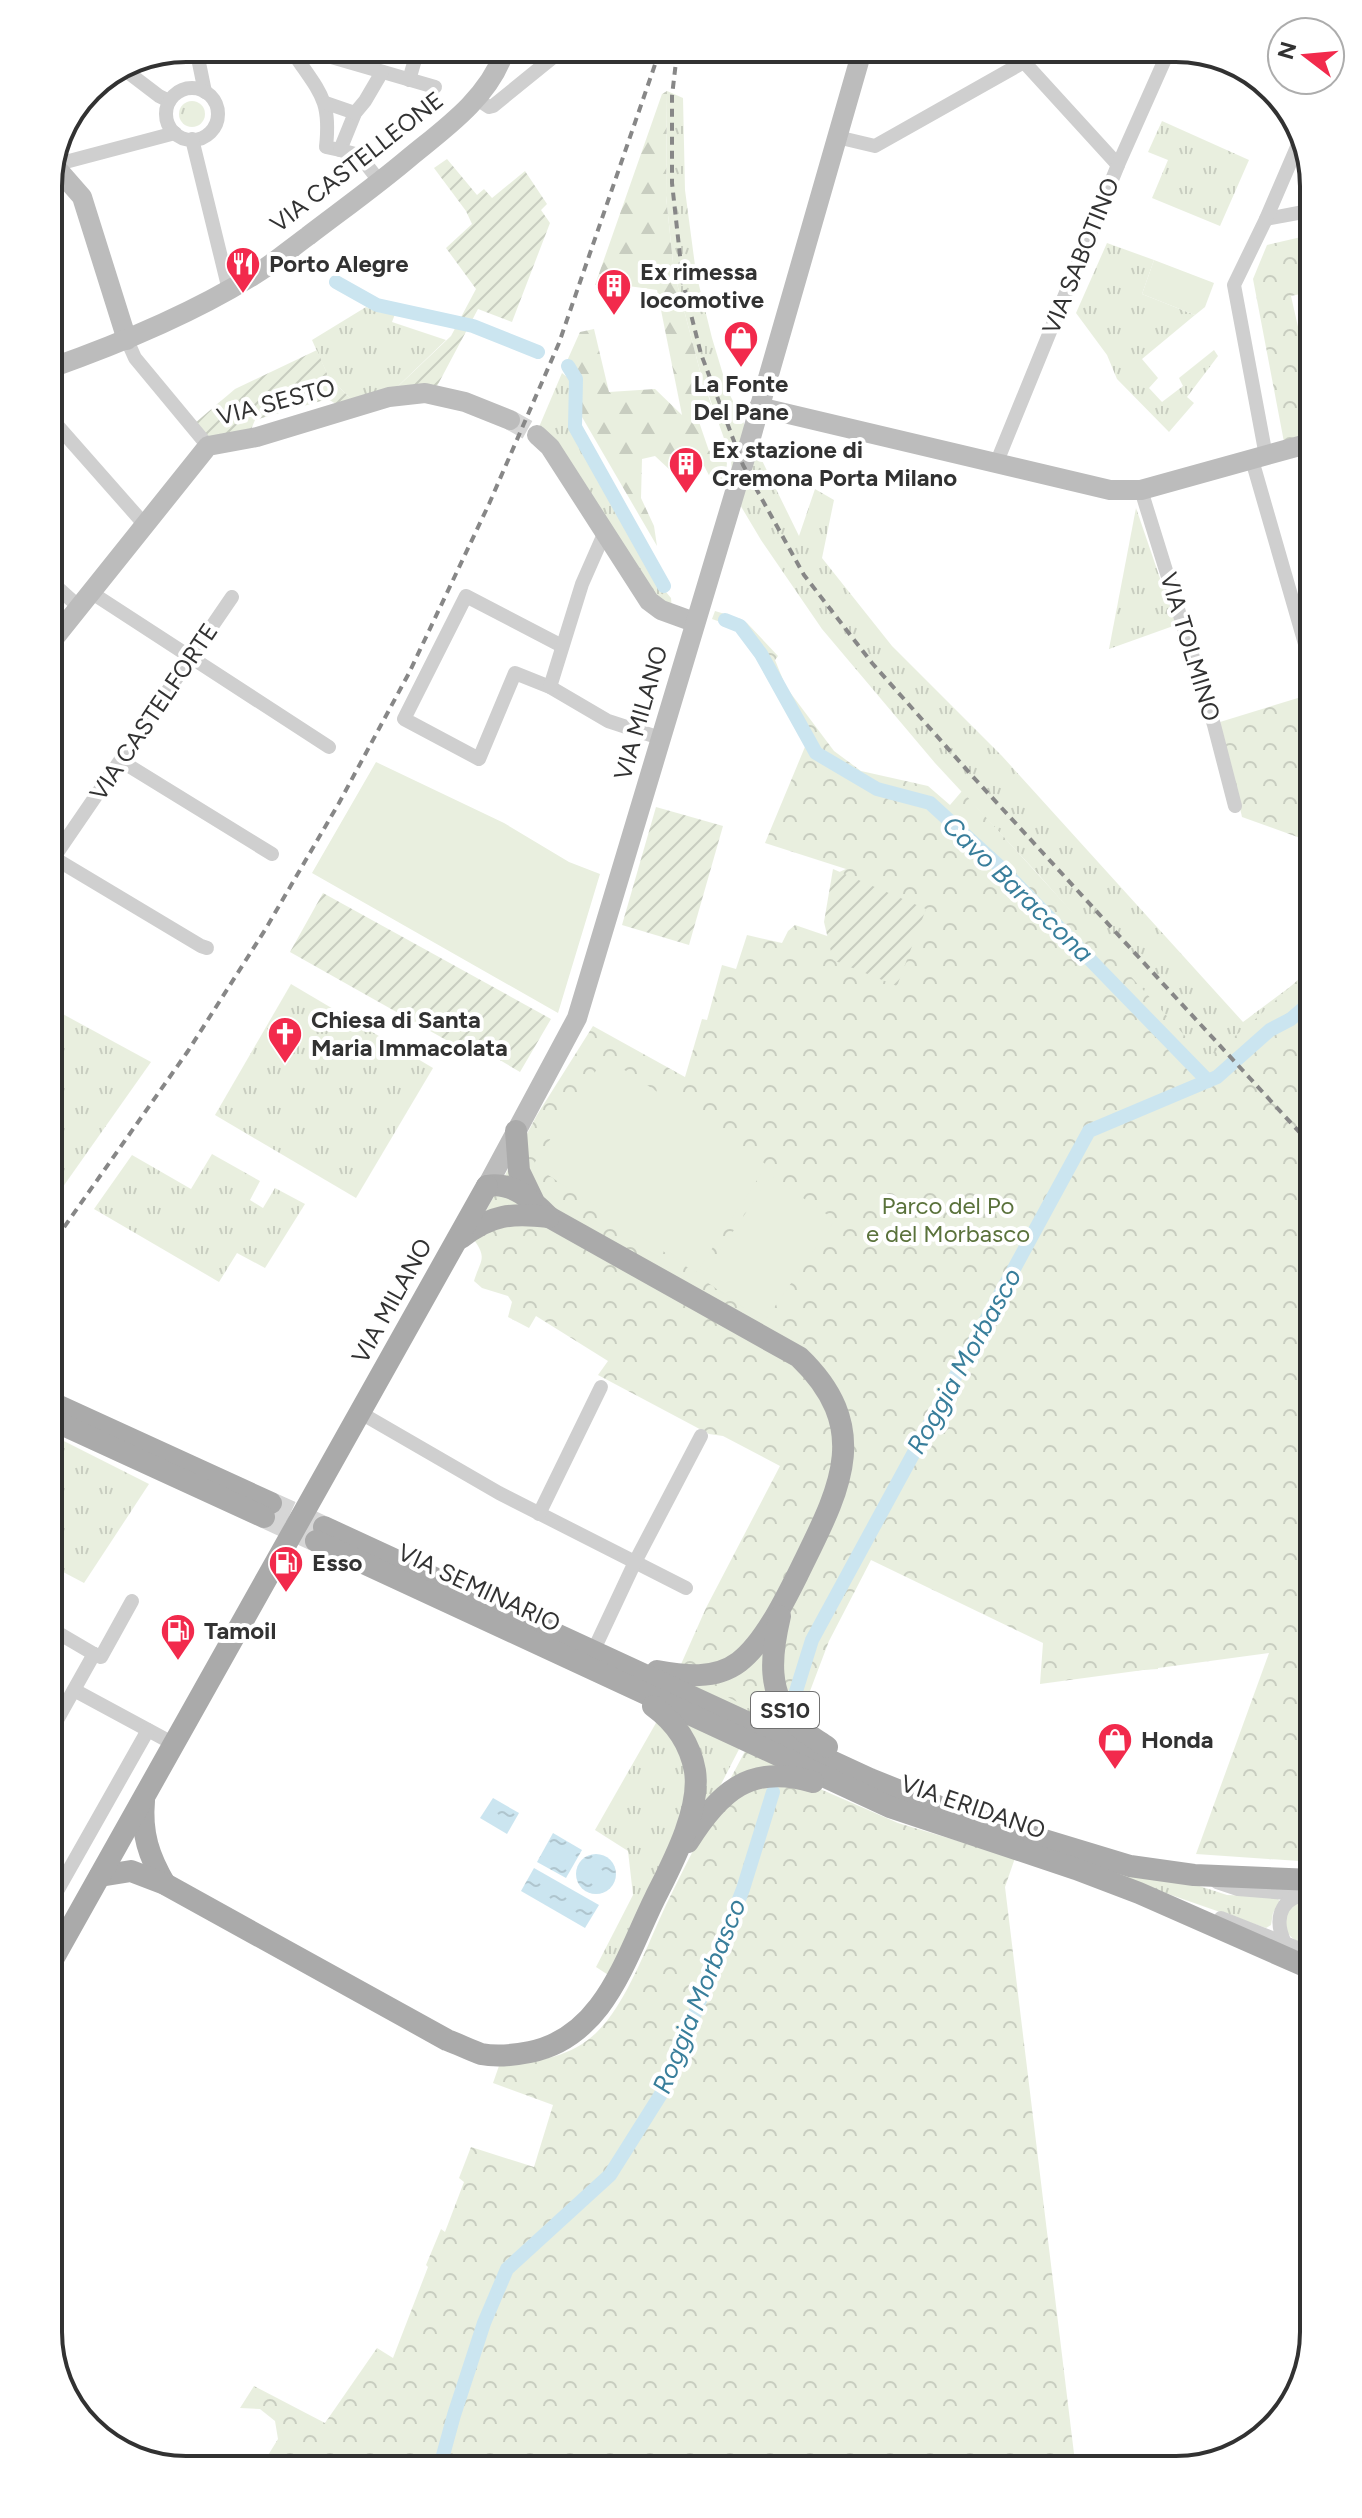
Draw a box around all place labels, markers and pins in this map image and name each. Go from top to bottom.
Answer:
restaurant icon: Porto Alegre [224,245,262,295]
place label: Porto Alegre [269,249,409,278]
place label: Ex rimessa locomotive [640,257,764,314]
building icon: Ex rimessa locomotive [595,267,633,317]
shop icon: La Fonte Del Pane [722,319,760,369]
place label: La Fonte Del Pane [693,369,789,426]
place label: Ex stazione di Cremona Porta Milano [712,435,957,492]
building icon: Ex stazione di Cremona Porta Milano [667,445,705,495]
place label: Chiesa di Santa Maria Immacolata [311,1005,508,1062]
church icon: Chiesa di Santa Maria Immacolata [266,1015,304,1065]
fuel station icon: Esso [267,1544,305,1594]
place label: Esso [312,1548,362,1577]
fuel station icon: Tamoil [159,1612,197,1662]
place label: Tamoil [204,1616,276,1645]
shop icon: Honda [1096,1721,1134,1771]
place label: Honda [1141,1725,1214,1754]

